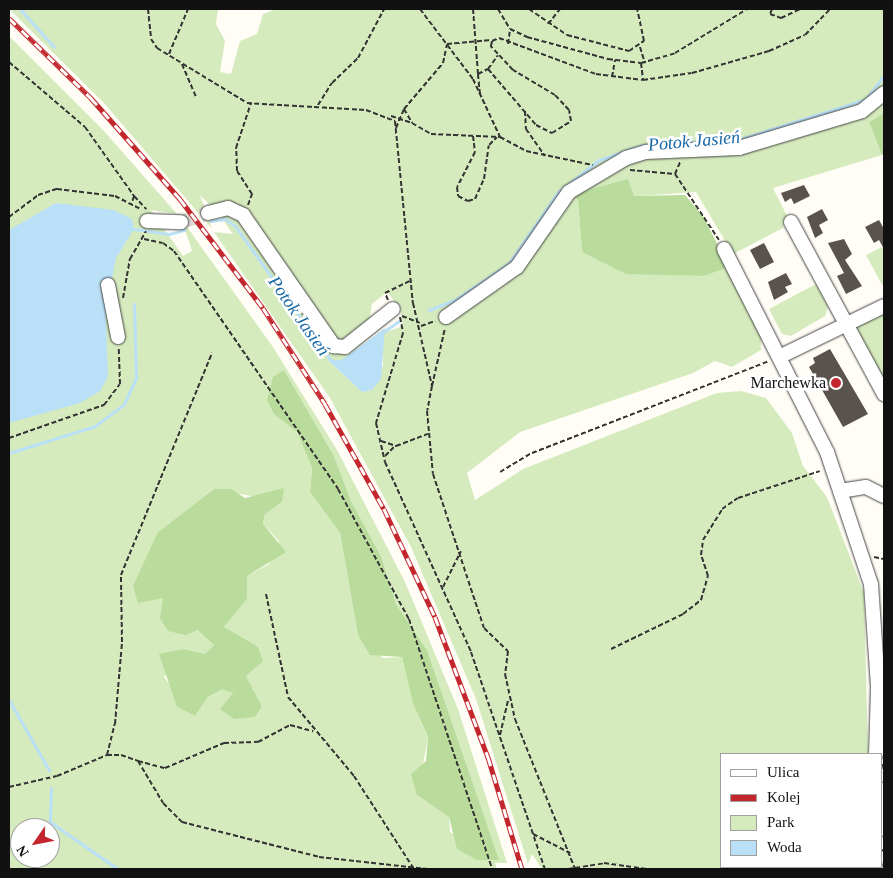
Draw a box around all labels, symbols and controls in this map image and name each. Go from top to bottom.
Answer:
water label: Potok Jasień [647,126,741,156]
water label: Potok Jasień [264,272,334,360]
place label: Marchewka [750,373,826,393]
marker: Marchewka [830,377,842,389]
legend [720,753,883,868]
text: Ulica [767,764,799,780]
text: Kolej [767,789,800,805]
text: Park [767,814,795,830]
north arrow [10,818,60,868]
text: Woda [767,839,802,855]
text: N [14,843,32,859]

